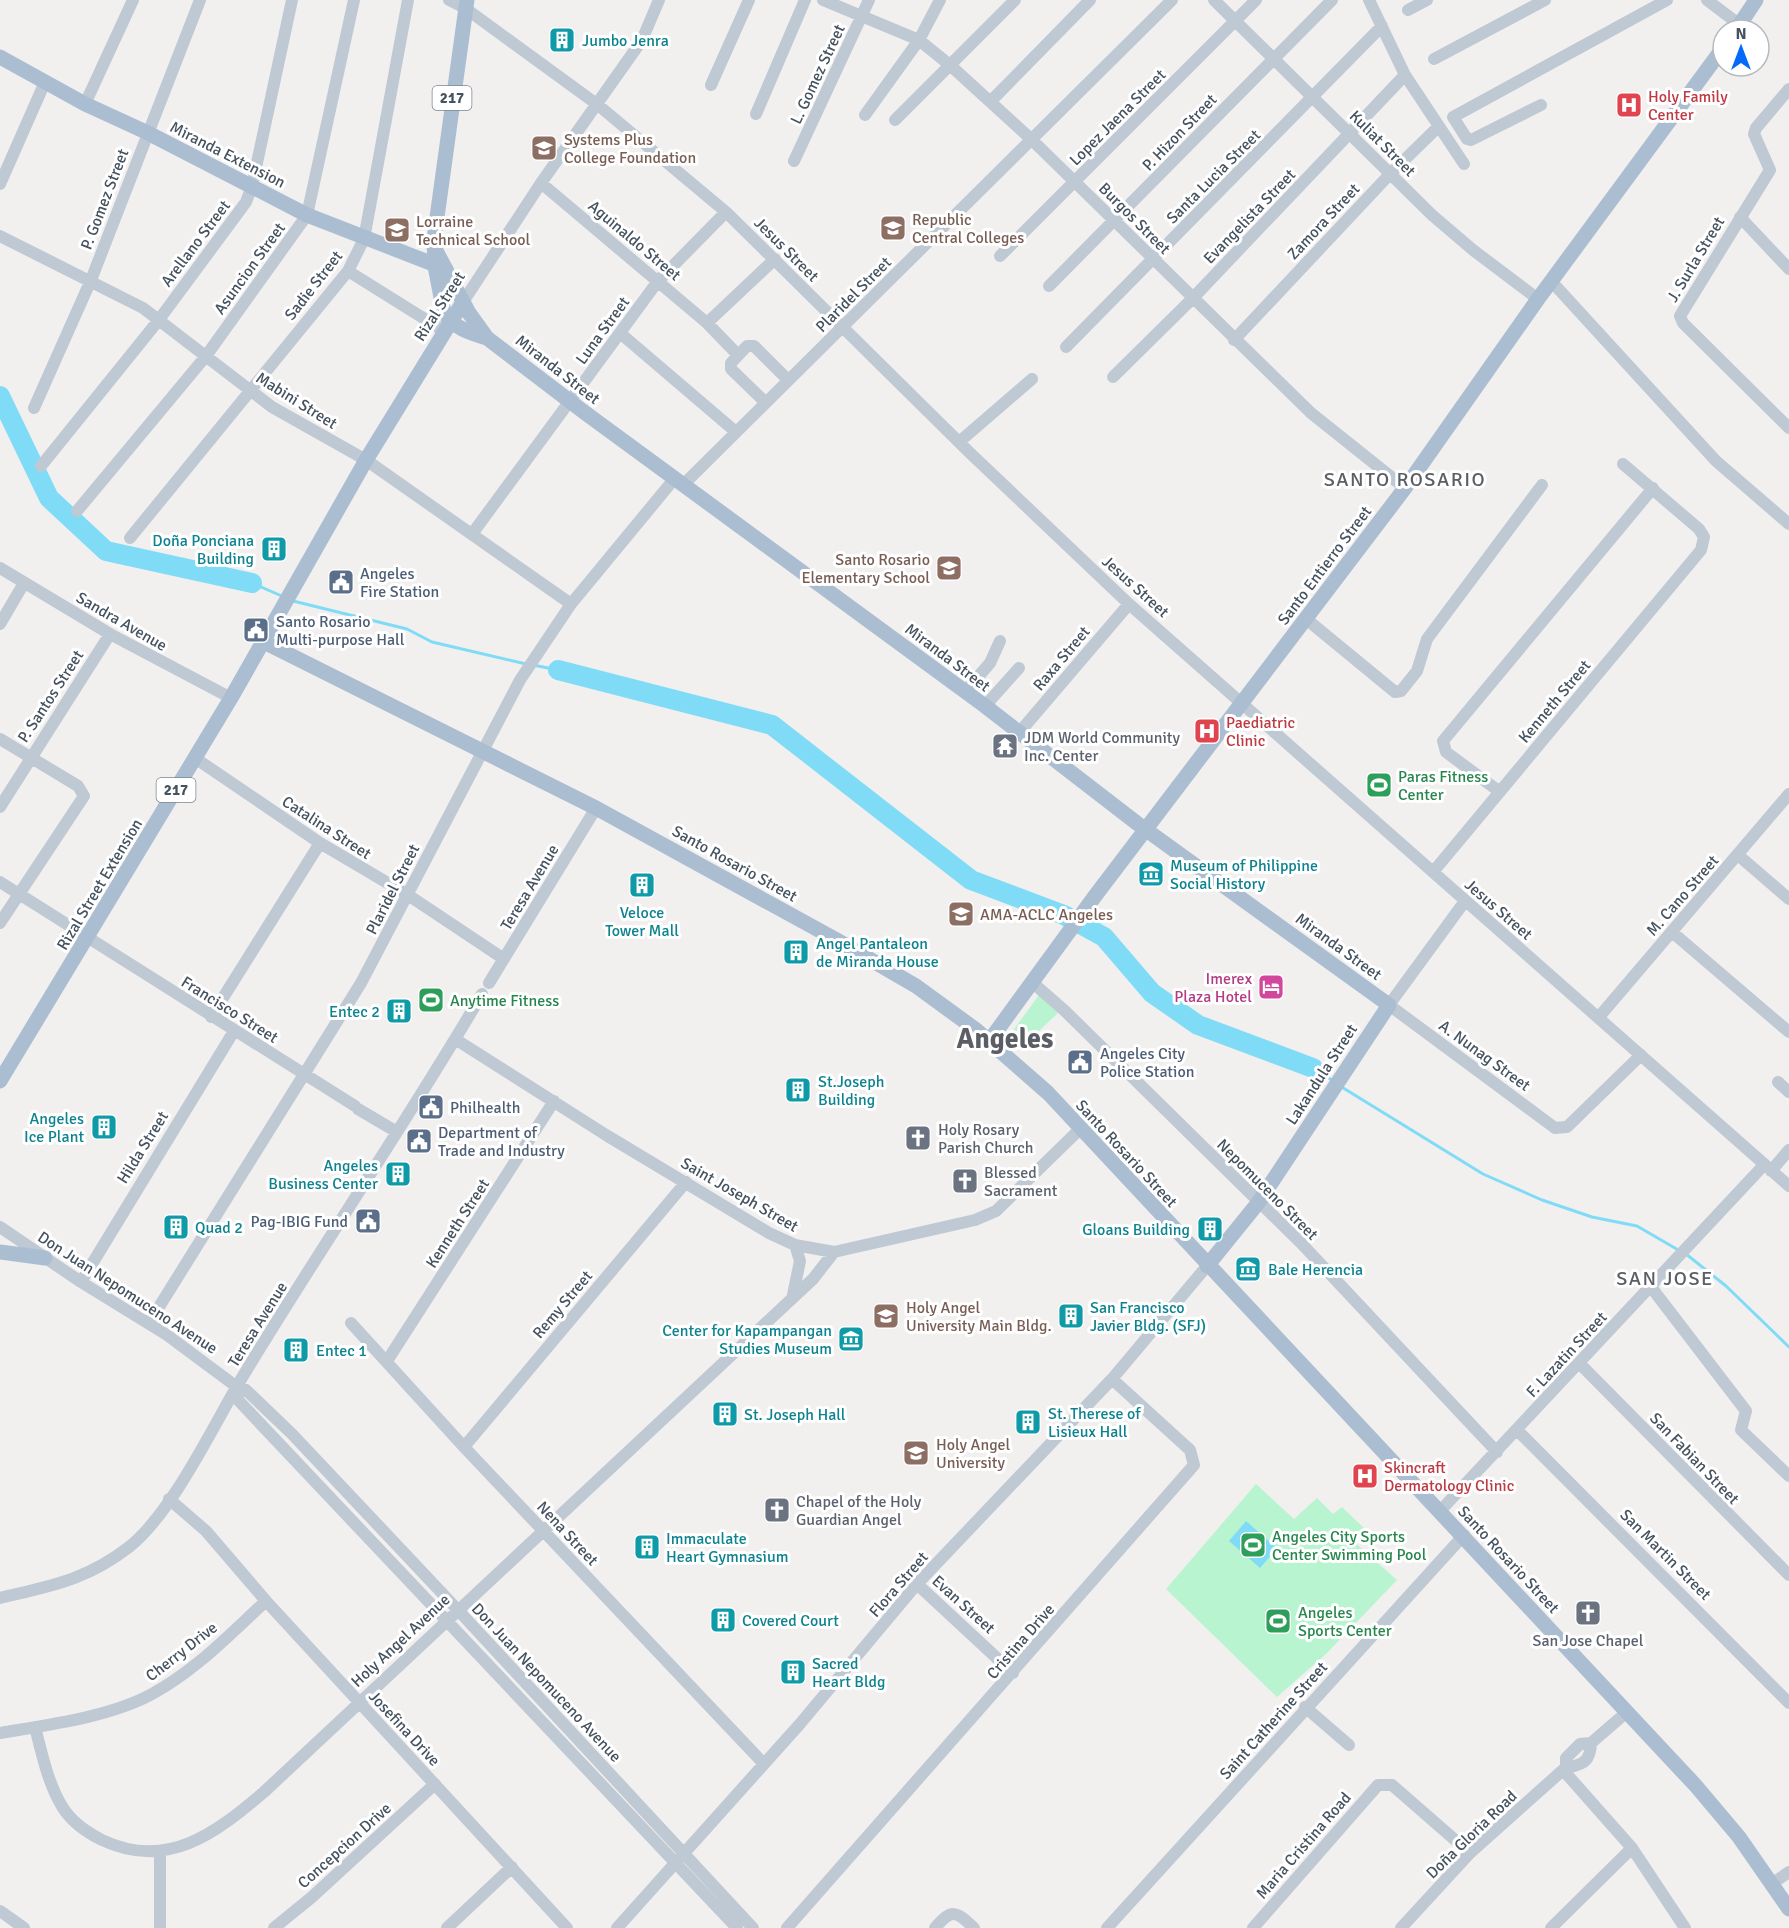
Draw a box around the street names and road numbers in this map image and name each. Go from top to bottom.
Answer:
street label: L. Gomez Street [786,21,850,127]
street label: Lopez Jaena Street [1065,65,1170,170]
road number: 217 [432,86,472,110]
street label: P. Hizon Street [1138,90,1222,175]
street label: Kuliat Street [1345,106,1420,181]
street label: Miranda Extension [166,117,289,193]
street label: Santa Lucia Street [1162,125,1265,228]
street label: P. Gomez Street [77,146,133,253]
street label: Evangelista Street [1199,165,1300,268]
street label: Burgos Street [1094,179,1175,259]
street label: Zamora Street [1283,179,1364,264]
street label: Arellano Street [157,196,235,291]
street label: Aguinaldo Street [584,196,685,286]
street label: Jesus Street [750,213,823,286]
street label: J. Surla Street [1663,213,1729,306]
street label: Asuncion Street [210,218,290,318]
street label: Sadie Street [280,246,347,324]
street label: Plaridel Street [812,252,896,337]
street label: Rizal Street [410,268,470,345]
street label: Luna Street [572,293,634,368]
street label: Miranda Street [511,331,604,409]
street label: Mabini Street [252,368,341,434]
street label: Santo Entierro Street [1274,502,1376,629]
street label: Jesus Street [1098,551,1173,622]
street label: Sandra Avenue [72,588,171,656]
street label: Miranda Street [901,619,994,697]
street label: Raxa Street [1029,622,1095,695]
street label: P. Santos Street [13,646,88,747]
street label: Kenneth Street [1514,656,1596,747]
road number: 217 [156,778,195,802]
street label: Catalina Street [278,792,375,864]
street label: Rizal Street Extension [53,815,147,954]
street label: Santo Rosario Street [668,821,801,907]
street label: Plaridel Street [362,841,424,938]
street label: Teresa Avenue [496,841,563,934]
street label: M. Cano Street [1642,851,1724,940]
street label: Jesus Street [1460,875,1537,945]
street label: Miranda Street [1291,909,1386,985]
street label: Francisco Street [177,972,282,1048]
street label: A. Nunag Street [1435,1016,1534,1096]
street label: Lakandula Street [1282,1020,1362,1129]
street label: Santo Rosario Street [1071,1096,1182,1212]
street label: Hilda Street [113,1107,173,1187]
street label: Nepomuceno Street [1213,1135,1322,1245]
street label: Saint Joseph Street [677,1153,802,1237]
street label: Kenneth Street [422,1175,494,1272]
street label: Don Juan Nepomuceno Avenue [34,1227,221,1359]
street label: Remy Street [529,1266,597,1343]
street label: Teresa Avenue [224,1278,292,1371]
street label: F. Lazatin Street [1522,1307,1612,1402]
street label: San Fabian Street [1645,1409,1743,1509]
street label: Nena Street [532,1497,602,1570]
street label: Santo Rosario Street [1453,1502,1564,1618]
street label: San Martin Street [1616,1505,1715,1605]
street label: Flora Street [865,1547,933,1622]
street label: Evan Street [928,1571,999,1639]
street label: Holy Angel Avenue [347,1590,454,1692]
street label: Don Juan Nepomuceno Avenue [467,1599,625,1766]
street label: Cristina Drive [983,1600,1059,1683]
street label: Cherry Drive [142,1618,221,1686]
street label: Saint Catherine Street [1216,1657,1332,1784]
street label: Josefina Drive [364,1687,444,1771]
street label: Doña Gloria Road [1422,1786,1521,1883]
street label: Maria Cristina Road [1252,1788,1356,1903]
street label: Concepcion Drive [294,1799,396,1893]

